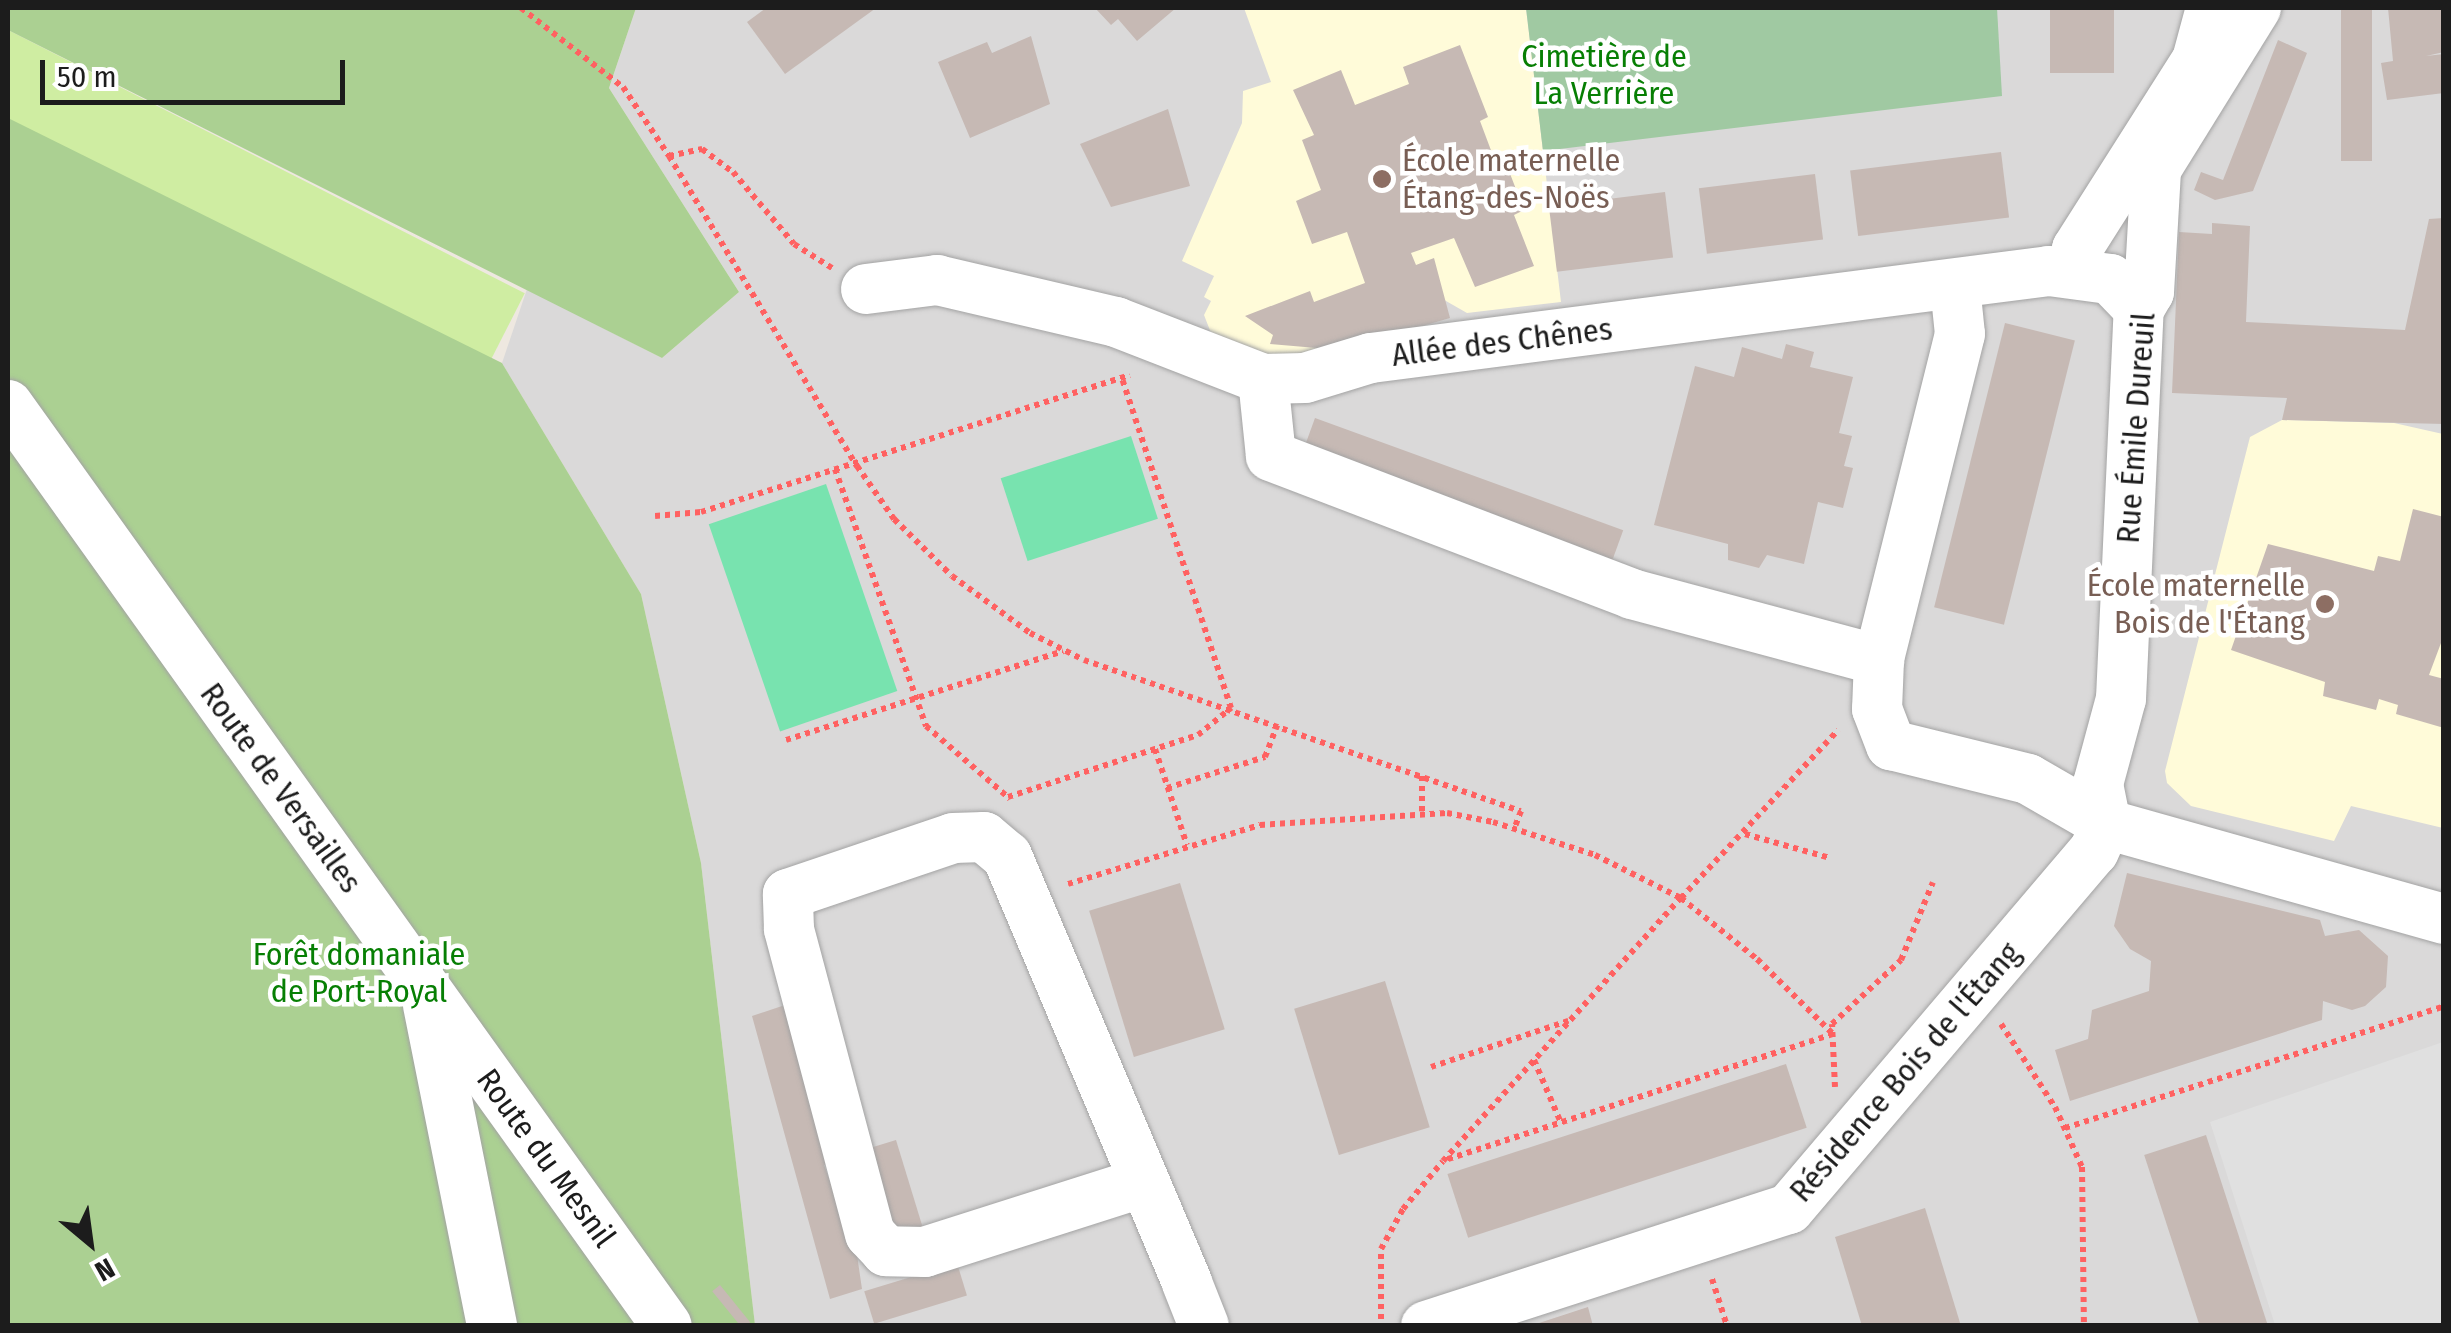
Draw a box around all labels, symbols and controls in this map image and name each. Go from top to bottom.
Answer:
park label: Cimetière de La Verrière [1521,38,1687,113]
scale bar [45,40,350,102]
text: 50 m [57,59,117,95]
place label: École maternelle Étang-des-Noës [1402,142,1620,217]
marker: École maternelle Étang-des-Noës [1371,168,1393,190]
street label: Allée des Chênes [1390,309,1614,375]
street label: Rue Émile Dureuil [2109,311,2163,545]
place label: École maternelle Bois de l'Étang [2087,567,2305,642]
marker: École maternelle Bois de l'Étang [2314,593,2336,615]
street label: Route de Versailles [192,676,370,900]
street label: Résidence Bois de l'Étang [1782,934,2028,1210]
park label: Forêt domaniale de Port-Royal [253,936,465,1011]
street label: Route du Mesnil [469,1061,623,1255]
north arrow [40,1193,140,1293]
text: N [89,1251,120,1288]

